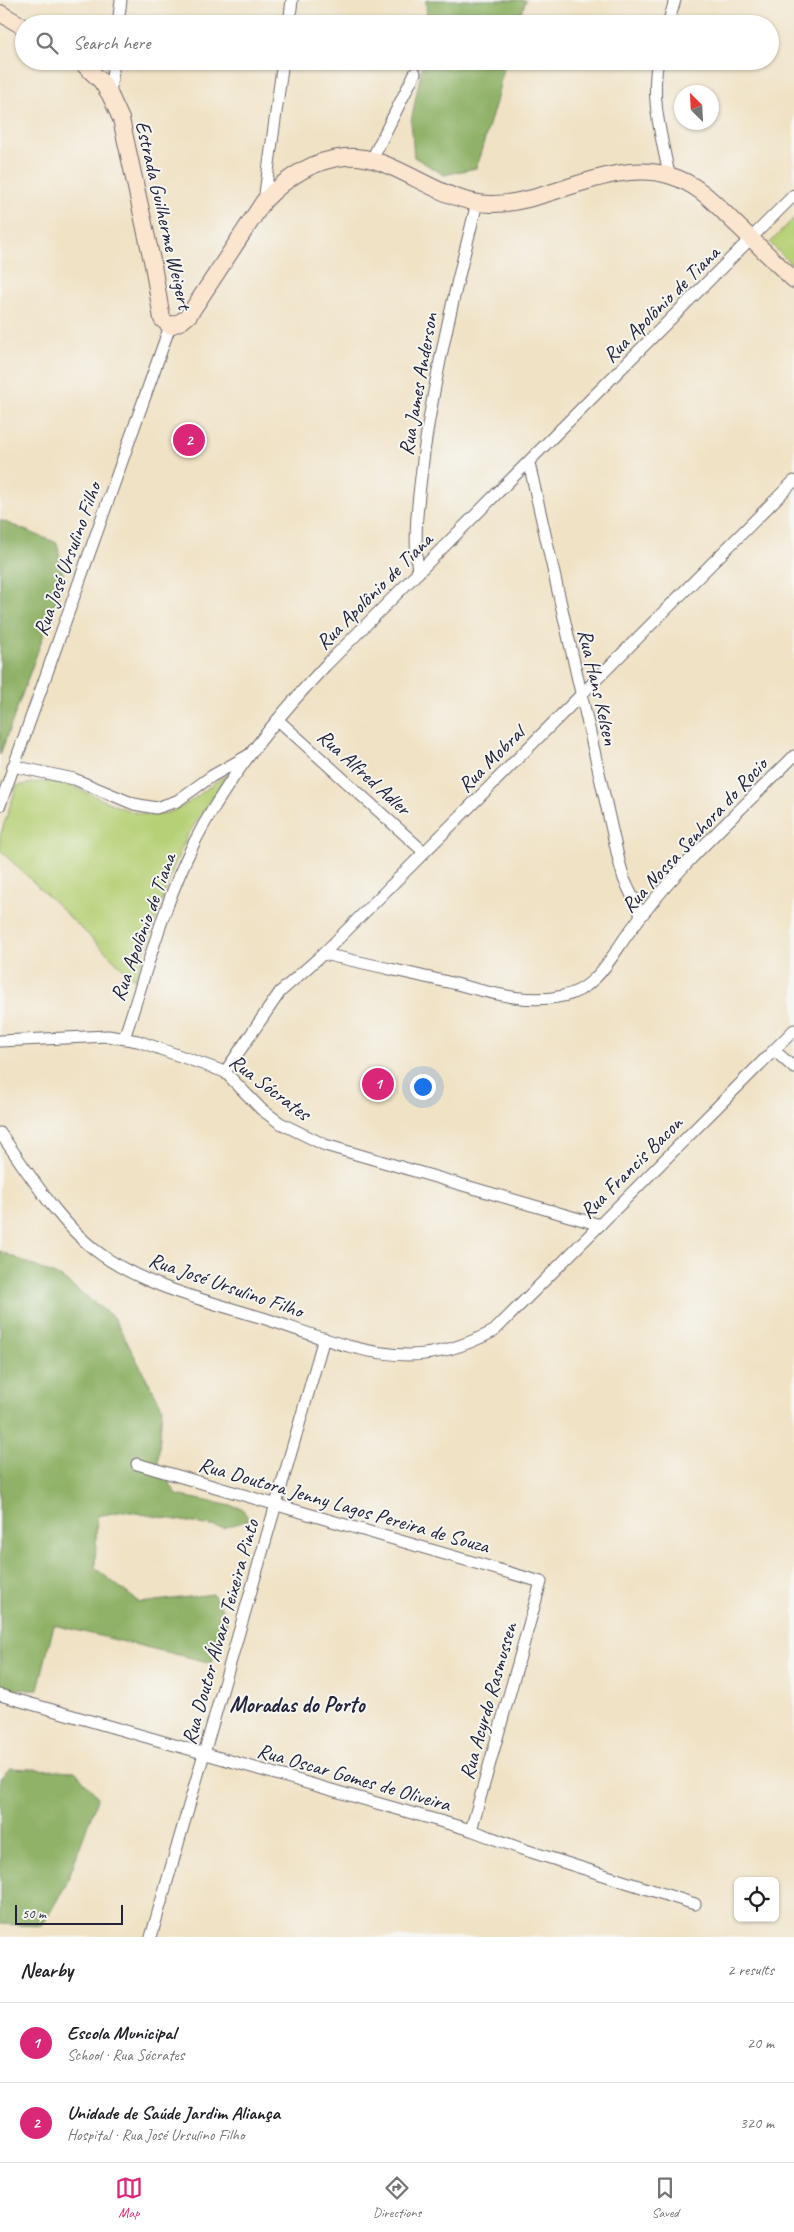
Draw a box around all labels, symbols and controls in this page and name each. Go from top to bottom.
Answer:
search box [15,15,779,70]
icon: search [33,29,61,57]
text: Search here [73,31,150,55]
north arrow [674,85,719,130]
street label: Estrada Guilherme Weigert [130,118,199,314]
street label: Rua Apolônio de Tiana [597,238,727,368]
street label: Rua James Anderson [393,310,443,457]
pin: 2 [173,421,205,459]
street label: Rua José Ursulino Filho [27,476,108,639]
street label: Rua Apolônio de Tiana [310,525,440,655]
street label: Rua Hans Kelsen [572,626,624,748]
street label: Rua Mobral [452,718,532,798]
street label: Rua Alfred Adler [312,723,418,822]
street label: Rua Nossa Senhora do Rocio [615,750,774,918]
street label: Rua Apolônio de Tiana [104,848,183,1004]
street label: Rua Sócrates [224,1048,317,1127]
pin: 1 [362,1065,394,1103]
your location [410,1074,436,1100]
street label: Rua Francis Bacon [574,1109,689,1224]
street label: Rua José Ursulino Filho [146,1246,309,1324]
street label: Rua Doutora Jenny Lagos Pereira de Souza [196,1451,494,1559]
street label: Rua Doutor Álvaro Teixeira Pinto [175,1515,265,1748]
street label: Rua Acyrdo Rasmussen [453,1618,523,1783]
district label: Moradas do Porto [230,1691,366,1719]
street label: Rua Oscar Gomes de Oliveira [254,1737,455,1818]
map controls [734,1877,779,1922]
button: locate [734,1877,779,1922]
scale bar [15,1902,122,1925]
text: 50 m [22,1905,46,1922]
text: Nearby [20,1957,73,1983]
text: 2 results [727,1960,774,1980]
text: Escola Municipal [67,2021,176,2045]
text: 1 [32,2033,40,2053]
text: 20 m [747,2033,774,2053]
text: School · Rua Sócrates [67,2045,184,2065]
text: Unidade de Saúde Jardim Aliança [67,2101,280,2125]
text: 2 [32,2113,40,2133]
text: 320 m [740,2113,774,2133]
text: Hospital · Rua José Ursulino Filho [67,2125,244,2145]
tab: Map [115,2174,143,2221]
tab: Directions [373,2174,421,2221]
tab: Saved [651,2174,679,2221]

